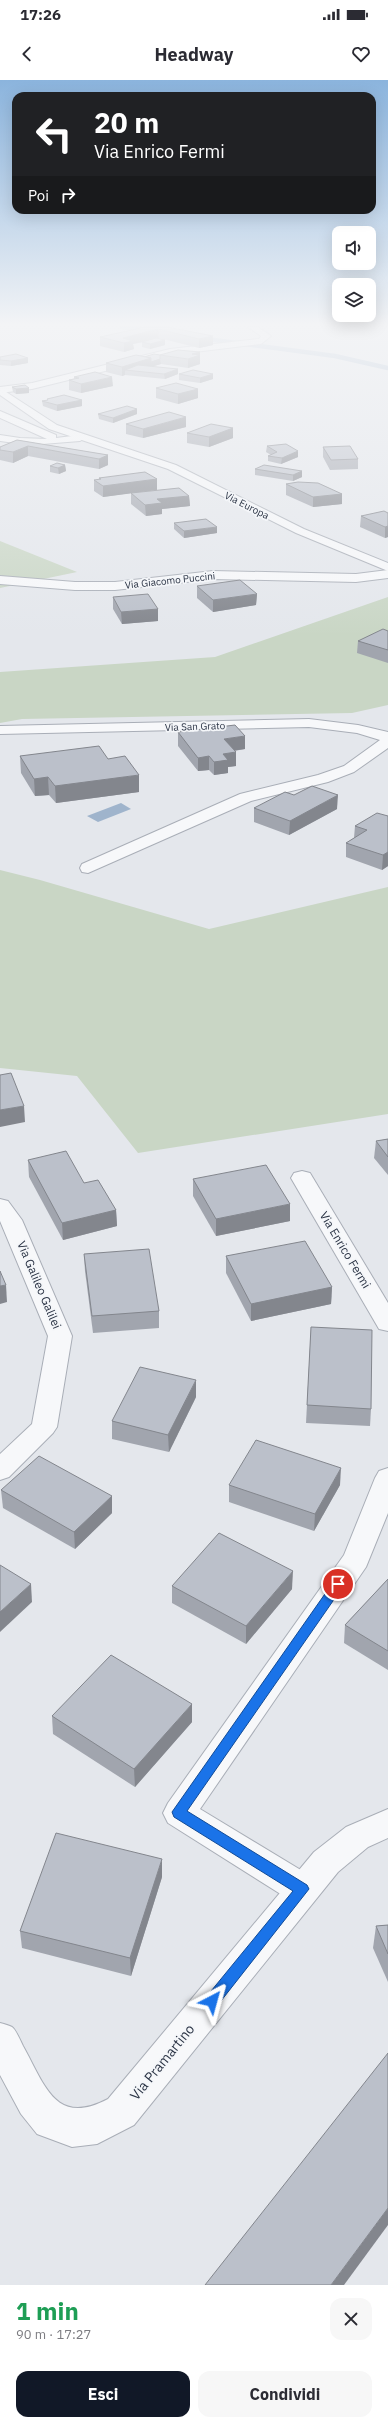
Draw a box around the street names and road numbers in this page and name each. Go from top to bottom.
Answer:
street label: Via Europa [222,489,272,522]
street label: Via Giacomo Puccini [124,569,216,592]
street label: Via San Grato [165,719,226,734]
street label: Via Enrico Fermi [317,1209,374,1291]
street label: Via Galileo Galilei [14,1239,65,1331]
street label: Via Pramartino [126,2020,198,2104]

